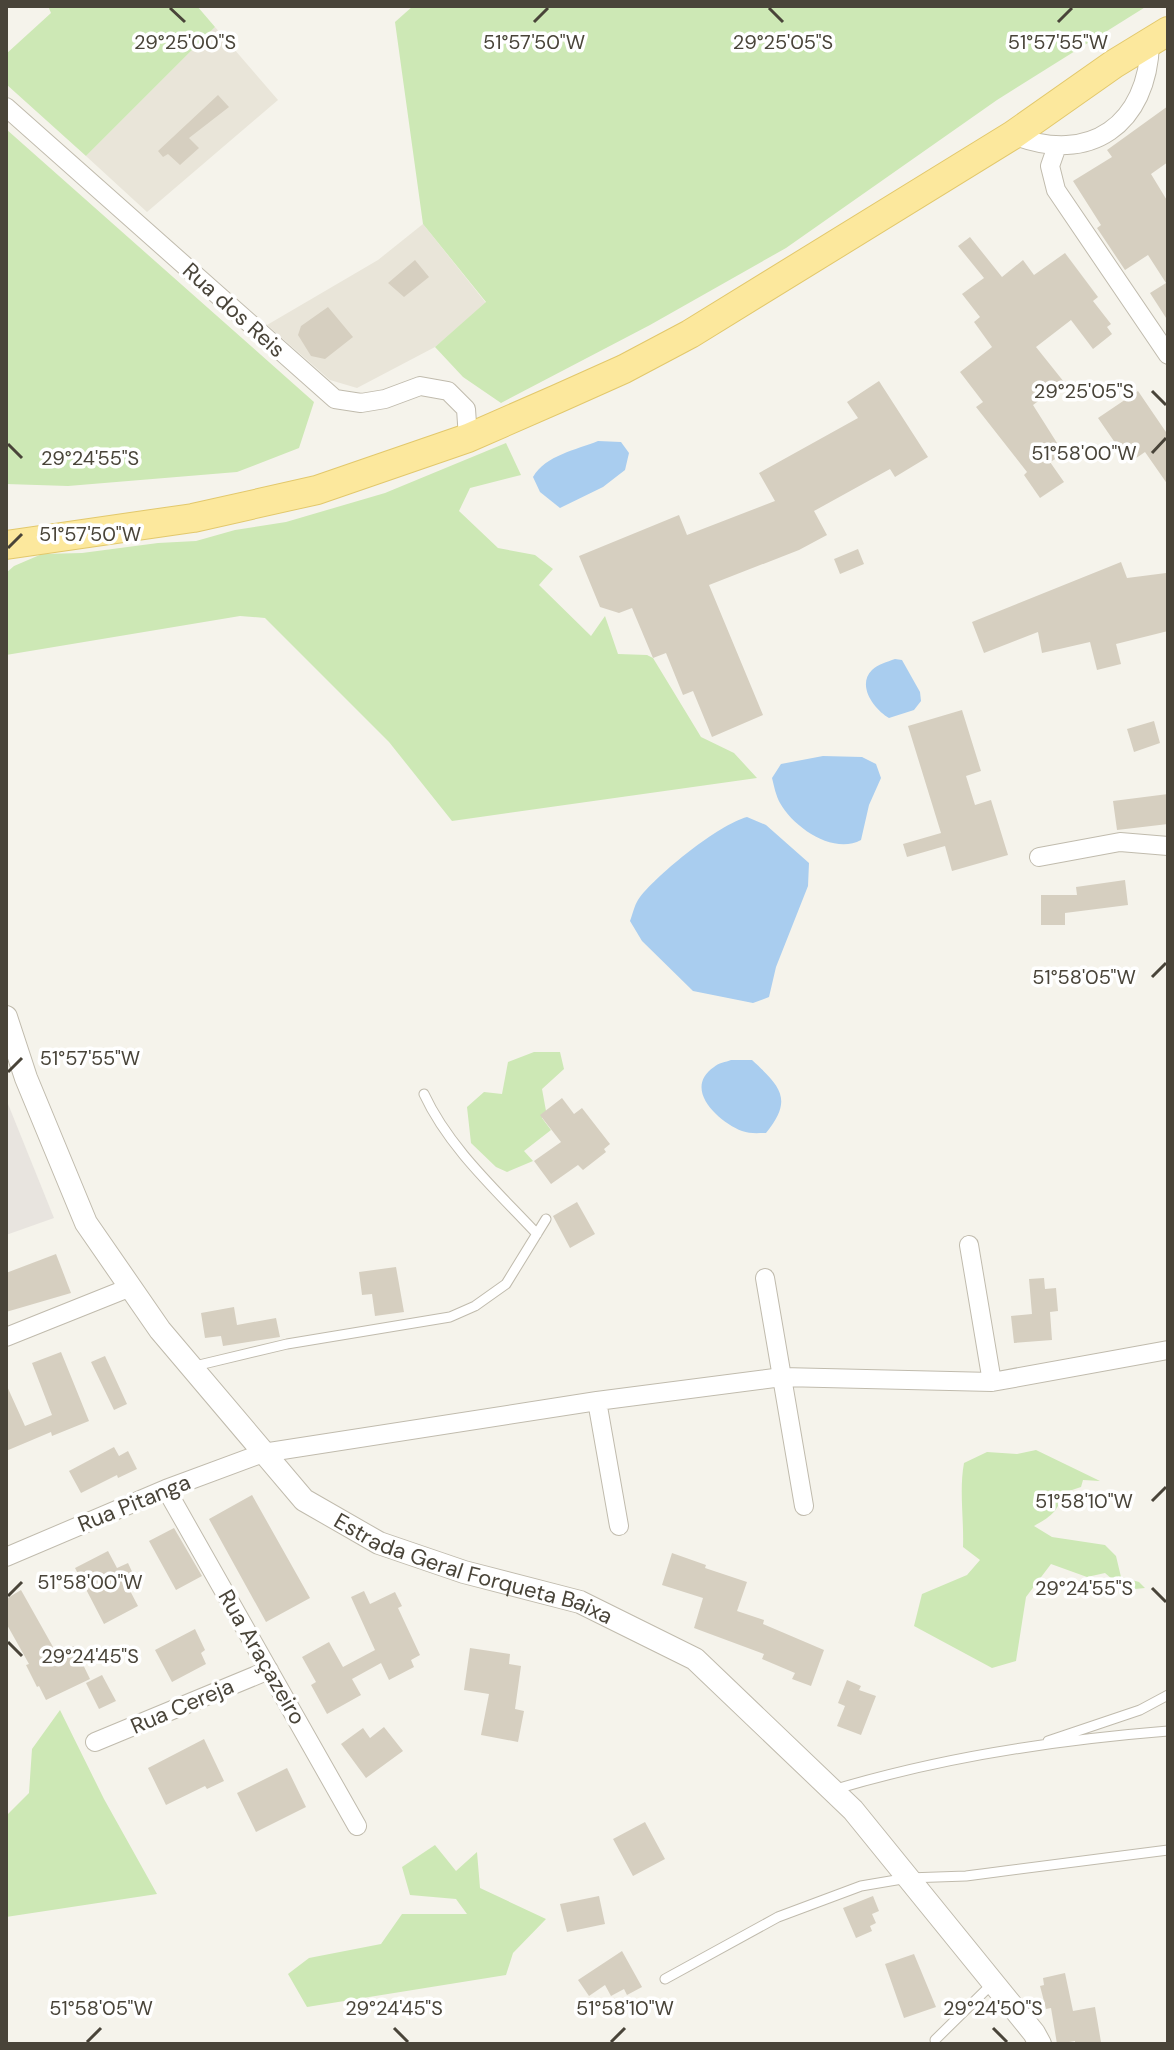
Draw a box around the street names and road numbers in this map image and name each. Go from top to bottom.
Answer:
street label: Rua dos Reis [177,256,291,364]
street label: Rua Pitanga [73,1467,195,1539]
street label: Estrada Geral Forqueta Baixa [329,1506,618,1630]
street label: Rua Araçazeiro [212,1584,312,1730]
street label: Rua Cereja [126,1671,238,1741]

